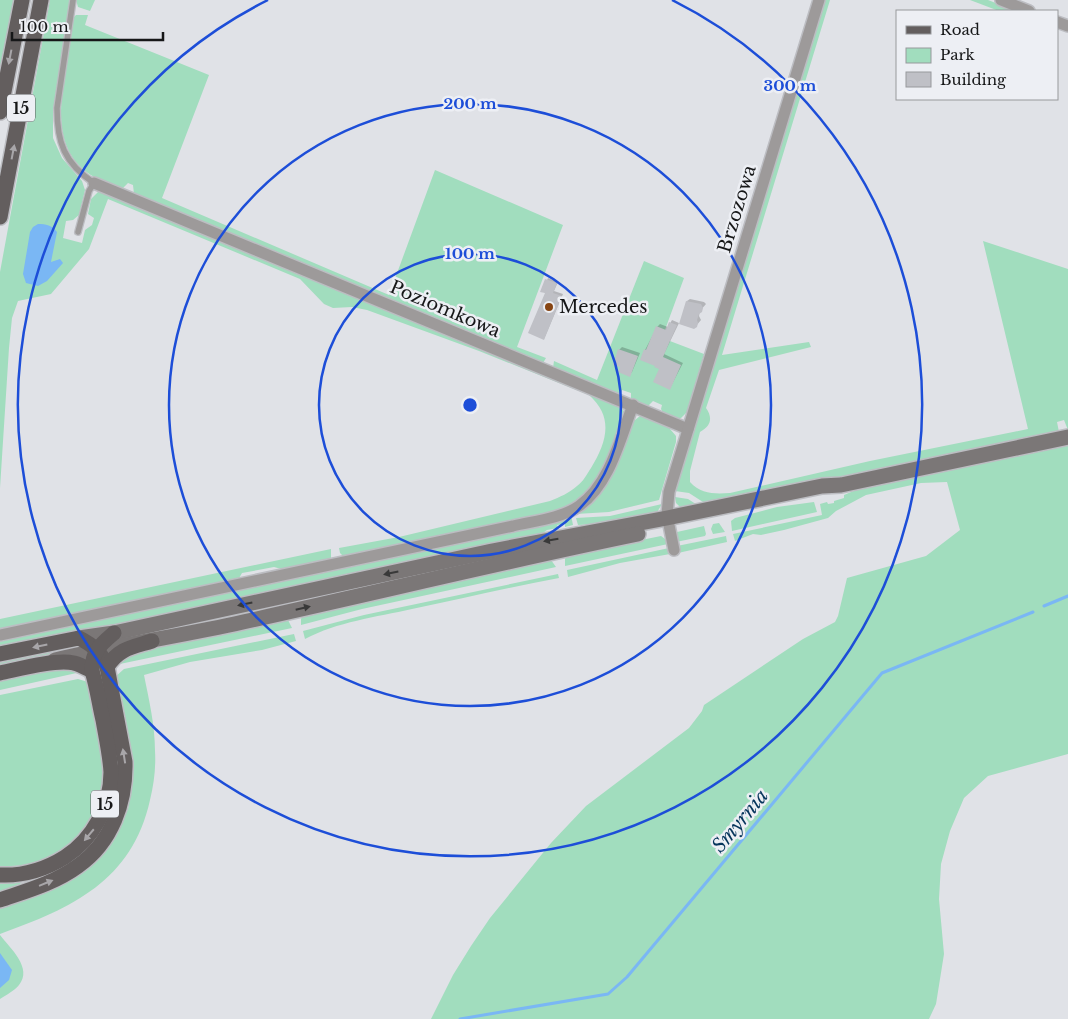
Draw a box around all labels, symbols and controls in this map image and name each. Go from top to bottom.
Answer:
scale bar [12,10,164,42]
legend [896,10,1058,100]
text: 100 m [20,17,69,36]
text: Road [940,20,980,39]
text: Park [940,45,976,64]
one-way arrow [6,50,14,66]
text: Building [940,70,1007,89]
text: 300 m [764,76,817,95]
text: 200 m [444,94,497,113]
road number: 15 [7,95,35,122]
one-way arrow [9,144,17,159]
street label: Brzozowa [713,162,761,256]
text: 100 m [445,244,495,263]
street label: Poziomkowa [387,276,503,342]
place label: Mercedes [559,296,647,318]
marker: Mercedes [543,301,555,313]
centre of rings [461,396,479,414]
one-way arrow [542,536,558,544]
one-way arrow [383,569,399,577]
one-way arrow [237,600,252,608]
one-way arrow [295,604,310,612]
one-way arrow [32,642,47,650]
one-way arrow [119,747,127,763]
water label: Smyrnia [707,785,773,857]
road number: 15 [91,791,119,818]
one-way arrow [83,829,94,842]
one-way arrow [39,879,53,887]

